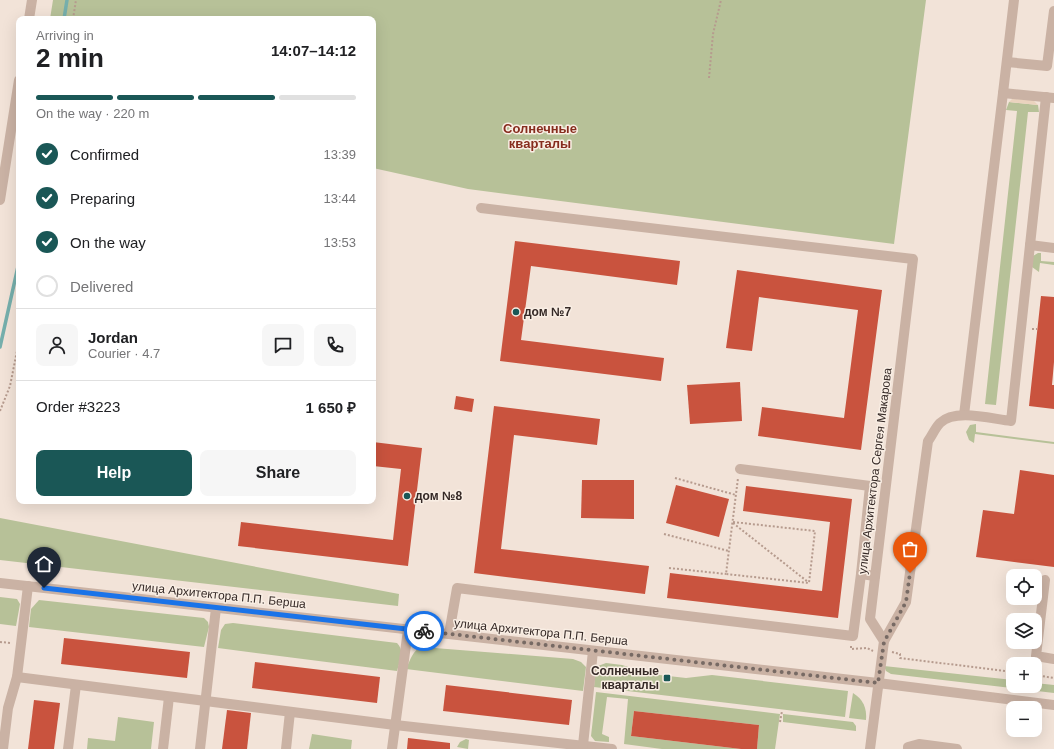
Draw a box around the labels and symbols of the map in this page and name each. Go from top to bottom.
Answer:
district label: Солнечные кварталы [503,121,577,151]
place label: дом №7 [524,305,571,319]
marker: дом №7 [511,307,521,317]
street label: улица Архитектора Сергея Макарова [855,367,895,575]
place label: дом №8 [415,489,462,503]
marker: дом №8 [402,491,412,501]
pin [893,532,927,573]
pin [27,547,61,588]
street label: улица Архитектора П.П. Берша [132,579,307,611]
courier [404,611,444,651]
street label: улица Архитектора П.П. Берша [454,616,629,648]
place label: Солнечные кварталы [591,664,659,692]
marker: Солнечные кварталы [662,673,672,683]

